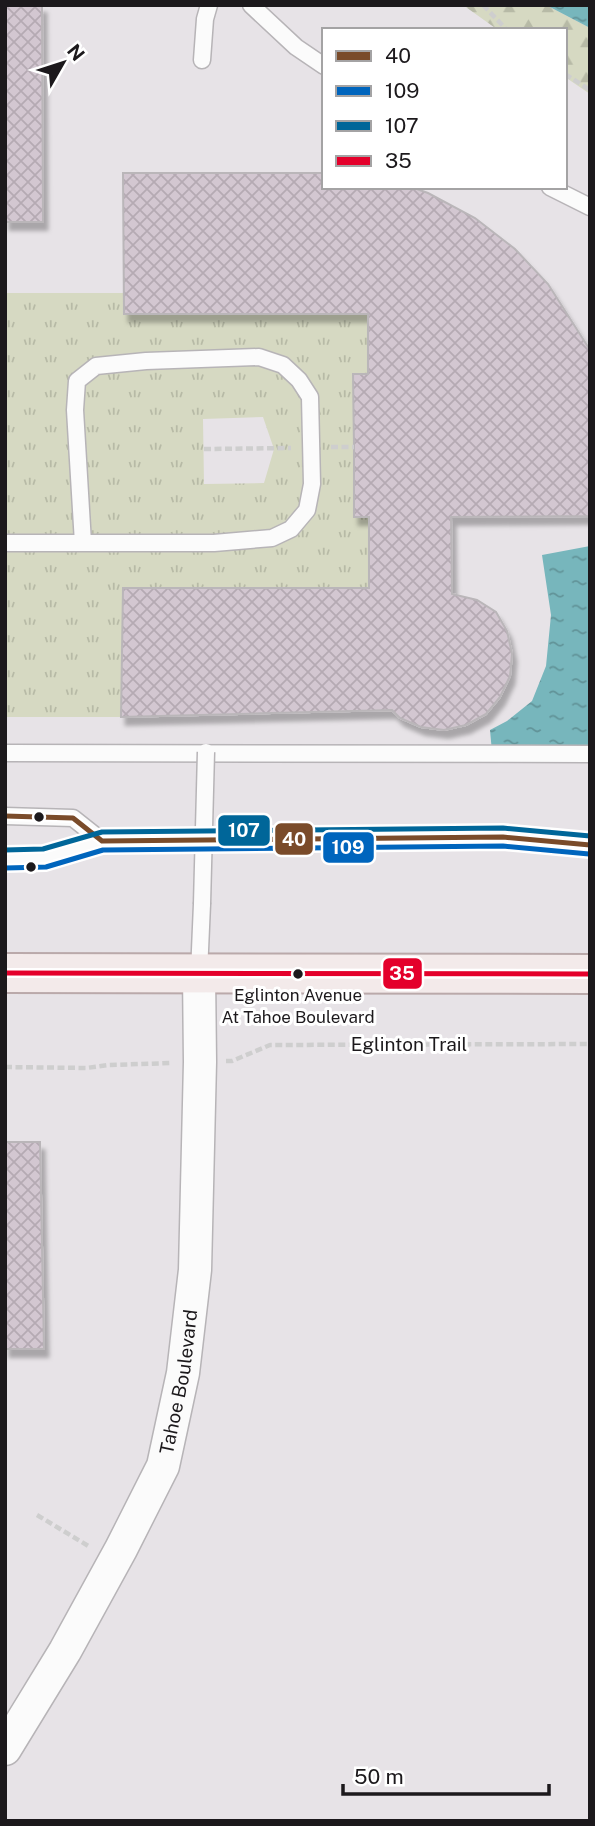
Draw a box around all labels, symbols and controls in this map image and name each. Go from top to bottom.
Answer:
north arrow [28,28,98,98]
legend [322,28,567,189]
text: N [63,40,89,65]
text: 40 [385,43,411,68]
text: 109 [385,78,419,103]
text: 107 [385,113,419,138]
text: 35 [385,148,412,173]
unlabelled marker [32,810,46,824]
line badge: 107 [217,814,271,847]
text: 107 [228,819,260,841]
line badge: 40 [274,822,314,856]
text: 40 [282,828,306,850]
line badge: 109 [322,831,375,864]
text: 109 [332,836,364,858]
unlabelled marker [24,860,38,874]
line badge: 35 [382,957,423,990]
text: 35 [389,962,415,984]
marker: Eglinton Avenue At Tahoe Boulevard [291,967,305,981]
place label: Eglinton Avenue At Tahoe Boulevard [221,985,375,1027]
street label: Eglinton Trail [351,1033,467,1055]
street label: Tahoe Boulevard [155,1308,201,1456]
scale bar [343,1752,550,1796]
text: 50 m [354,1764,404,1789]

